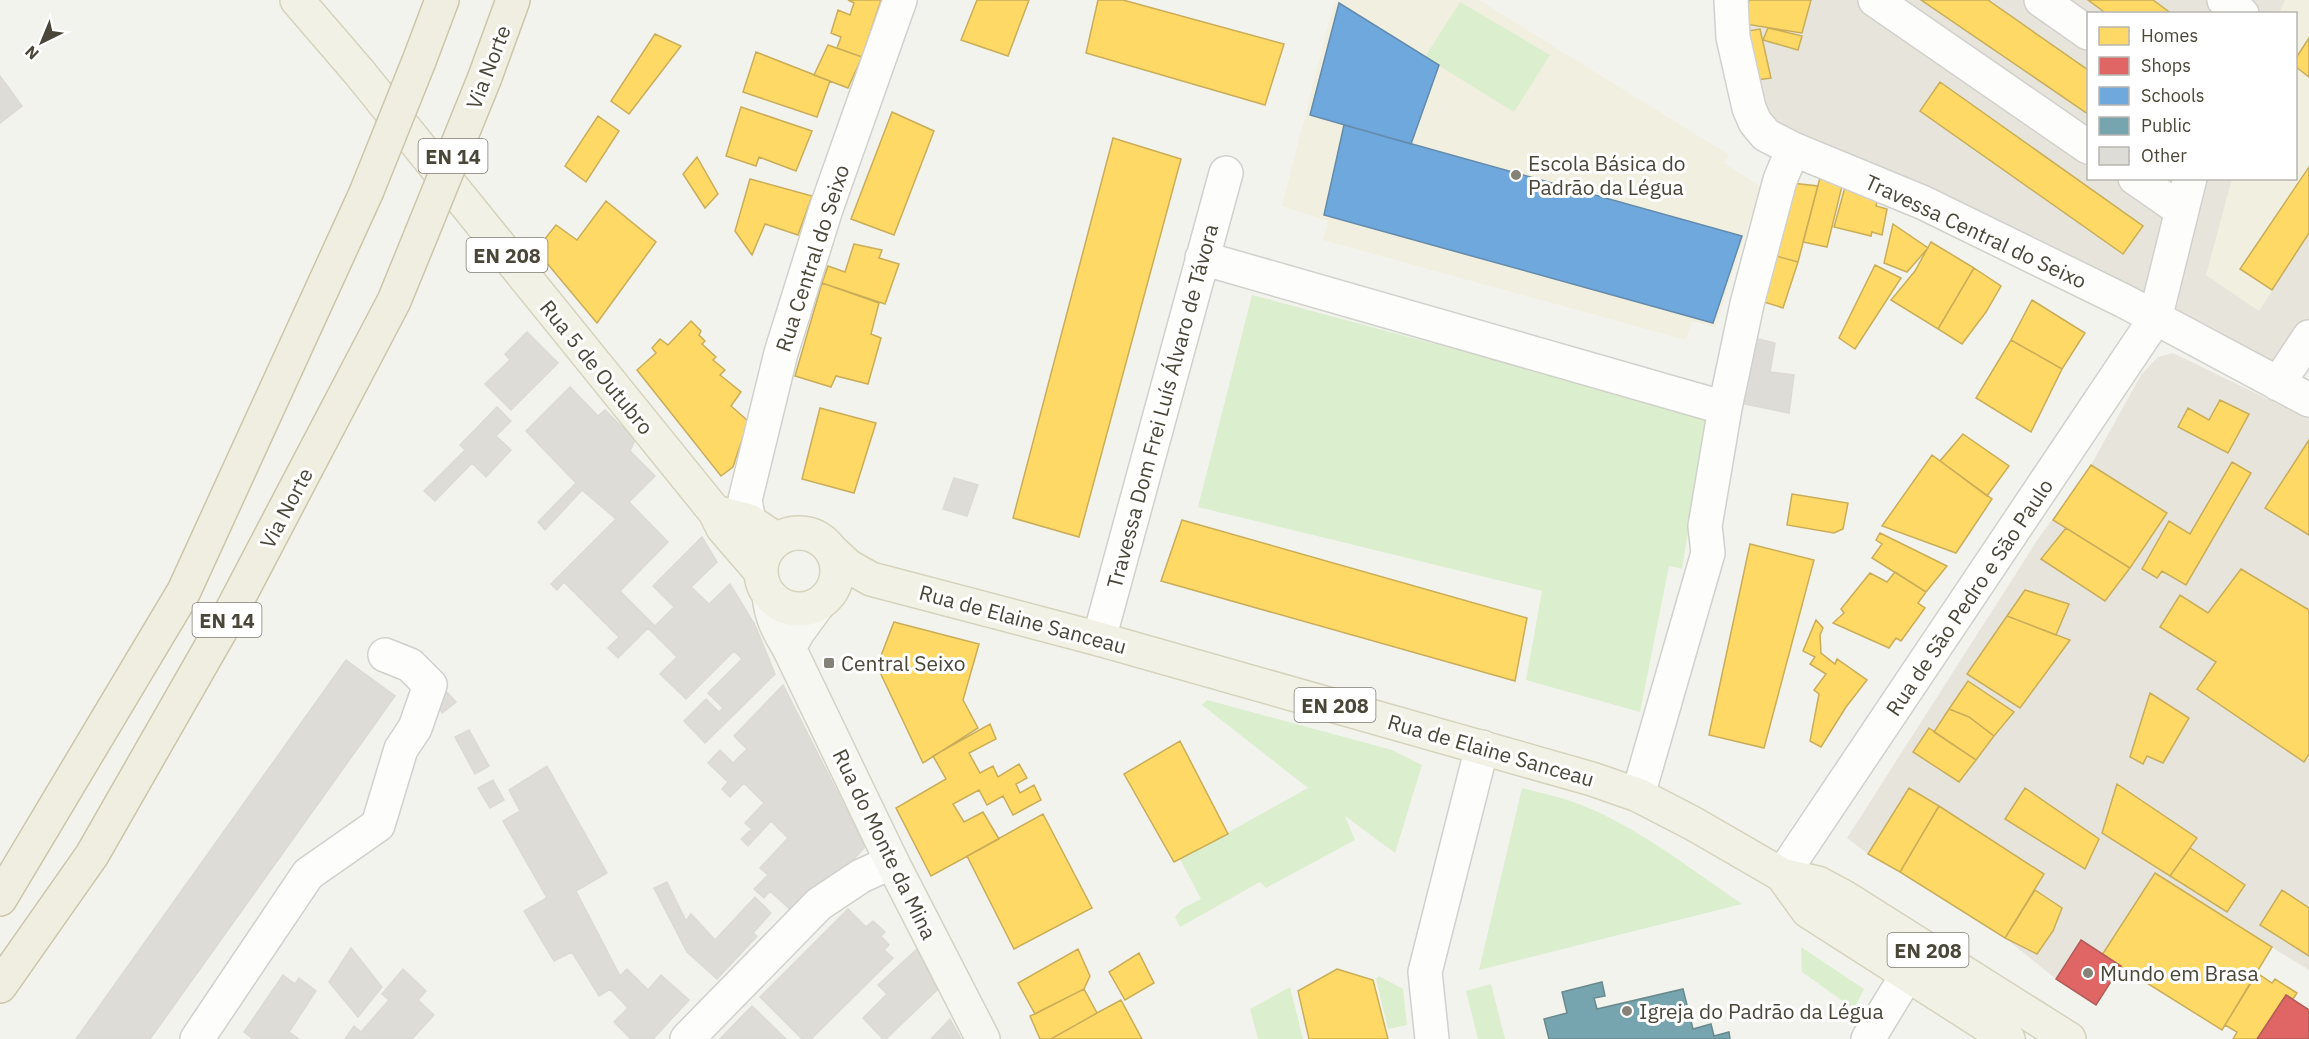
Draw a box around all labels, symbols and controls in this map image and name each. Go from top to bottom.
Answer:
north arrow [12,12,72,72]
legend [2087,12,2297,180]
street label: Via Norte [459,21,517,113]
text: Homes [2141,24,2198,47]
text: N [21,42,43,64]
text: Shops [2141,54,2191,77]
text: Schools [2141,84,2205,107]
text: Public [2141,114,2191,137]
road number: EN 14 [418,139,488,173]
text: Other [2141,144,2187,167]
place label: Escola Básica do Padrão da Légua [1528,149,1686,201]
street label: Rua Central do Seixo [769,161,855,355]
street label: Travessa Central do Seixo [1861,167,2091,295]
marker: Escola Básica do Padrão da Légua [1509,168,1523,182]
street label: Travessa Dom Frei Luís Álvaro de Távora [1100,221,1224,591]
road number: EN 208 [466,238,548,272]
street label: Rua 5 de Outubro [534,294,660,440]
street label: Via Norte [253,463,319,553]
street label: Rua de São Pedro e São Paulo [1879,473,2059,721]
street label: Rua de Elaine Sanceau [916,578,1130,660]
road number: EN 14 [192,603,262,637]
place label: Central Seixo [841,649,966,677]
marker: Central Seixo [822,656,836,670]
road number: EN 208 [1294,688,1376,722]
street label: Rua de Elaine Sanceau [1385,707,1597,793]
street label: Rua do Monte da Mina [827,744,943,944]
road number: EN 208 [1888,933,1968,967]
place label: Mundo em Brasa [2100,959,2259,987]
marker: Mundo em Brasa [2081,966,2095,980]
place label: Igreja do Padrão da Légua [1639,997,1884,1025]
marker: Igreja do Padrão da Légua [1620,1004,1634,1018]

